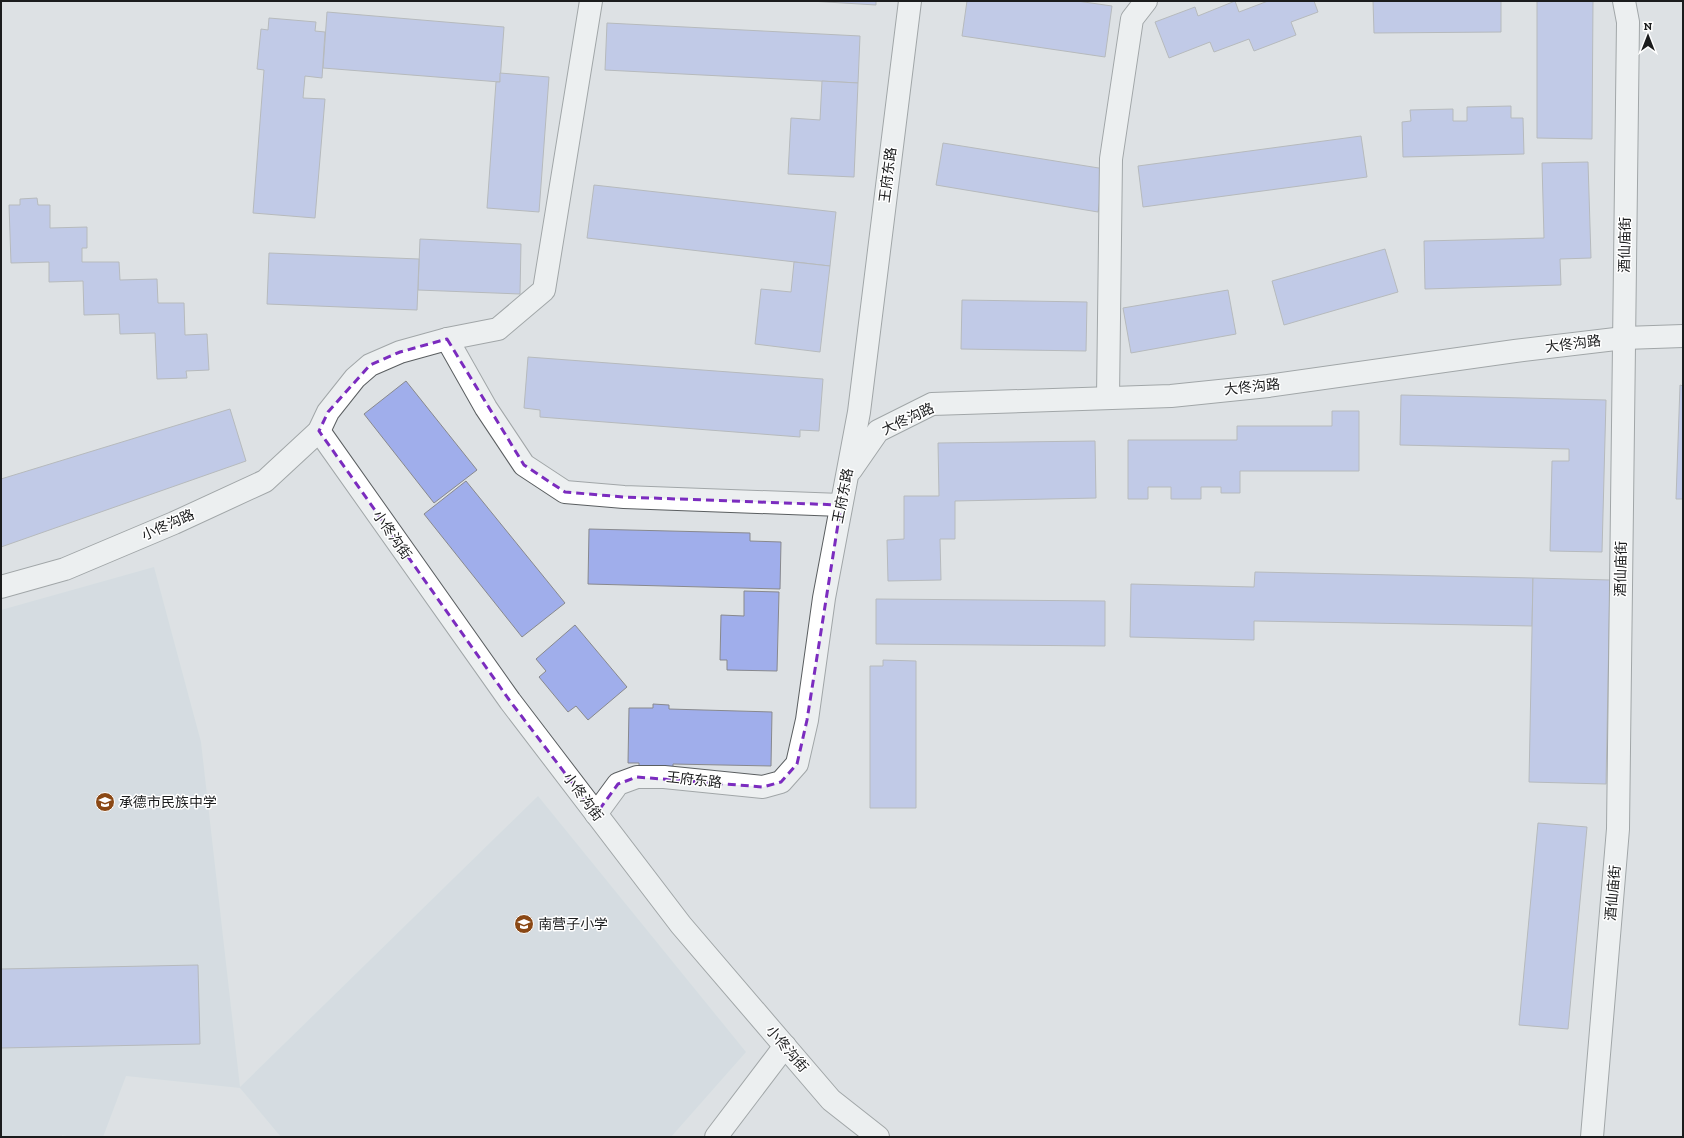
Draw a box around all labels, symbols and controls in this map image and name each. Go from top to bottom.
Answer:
north arrow [1628,16,1668,56]
text: N [1644,20,1653,33]
street label: 王府东路 [876,146,900,204]
street label: 酒仙庙街 [1616,217,1634,273]
street label: 大佟沟路 [1544,332,1602,356]
street label: 大佟沟路 [1223,376,1281,398]
street label: 大佟沟路 [879,399,937,439]
street label: 王府东路 [829,467,857,525]
street label: 小佟沟路 [139,506,197,544]
street label: 小佟沟街 [369,507,415,563]
street label: 酒仙庙街 [1612,541,1630,597]
street label: 王府东路 [665,769,723,791]
street label: 小佟沟街 [559,770,607,824]
school or university icon: 承德市民族中学 [94,791,116,813]
place label: 承德市民族中学 [119,794,217,811]
street label: 酒仙庙街 [1602,864,1624,922]
school or university icon: 南营子小学 [513,913,535,935]
place label: 南营子小学 [538,916,608,933]
street label: 小佟沟街 [762,1022,812,1076]

